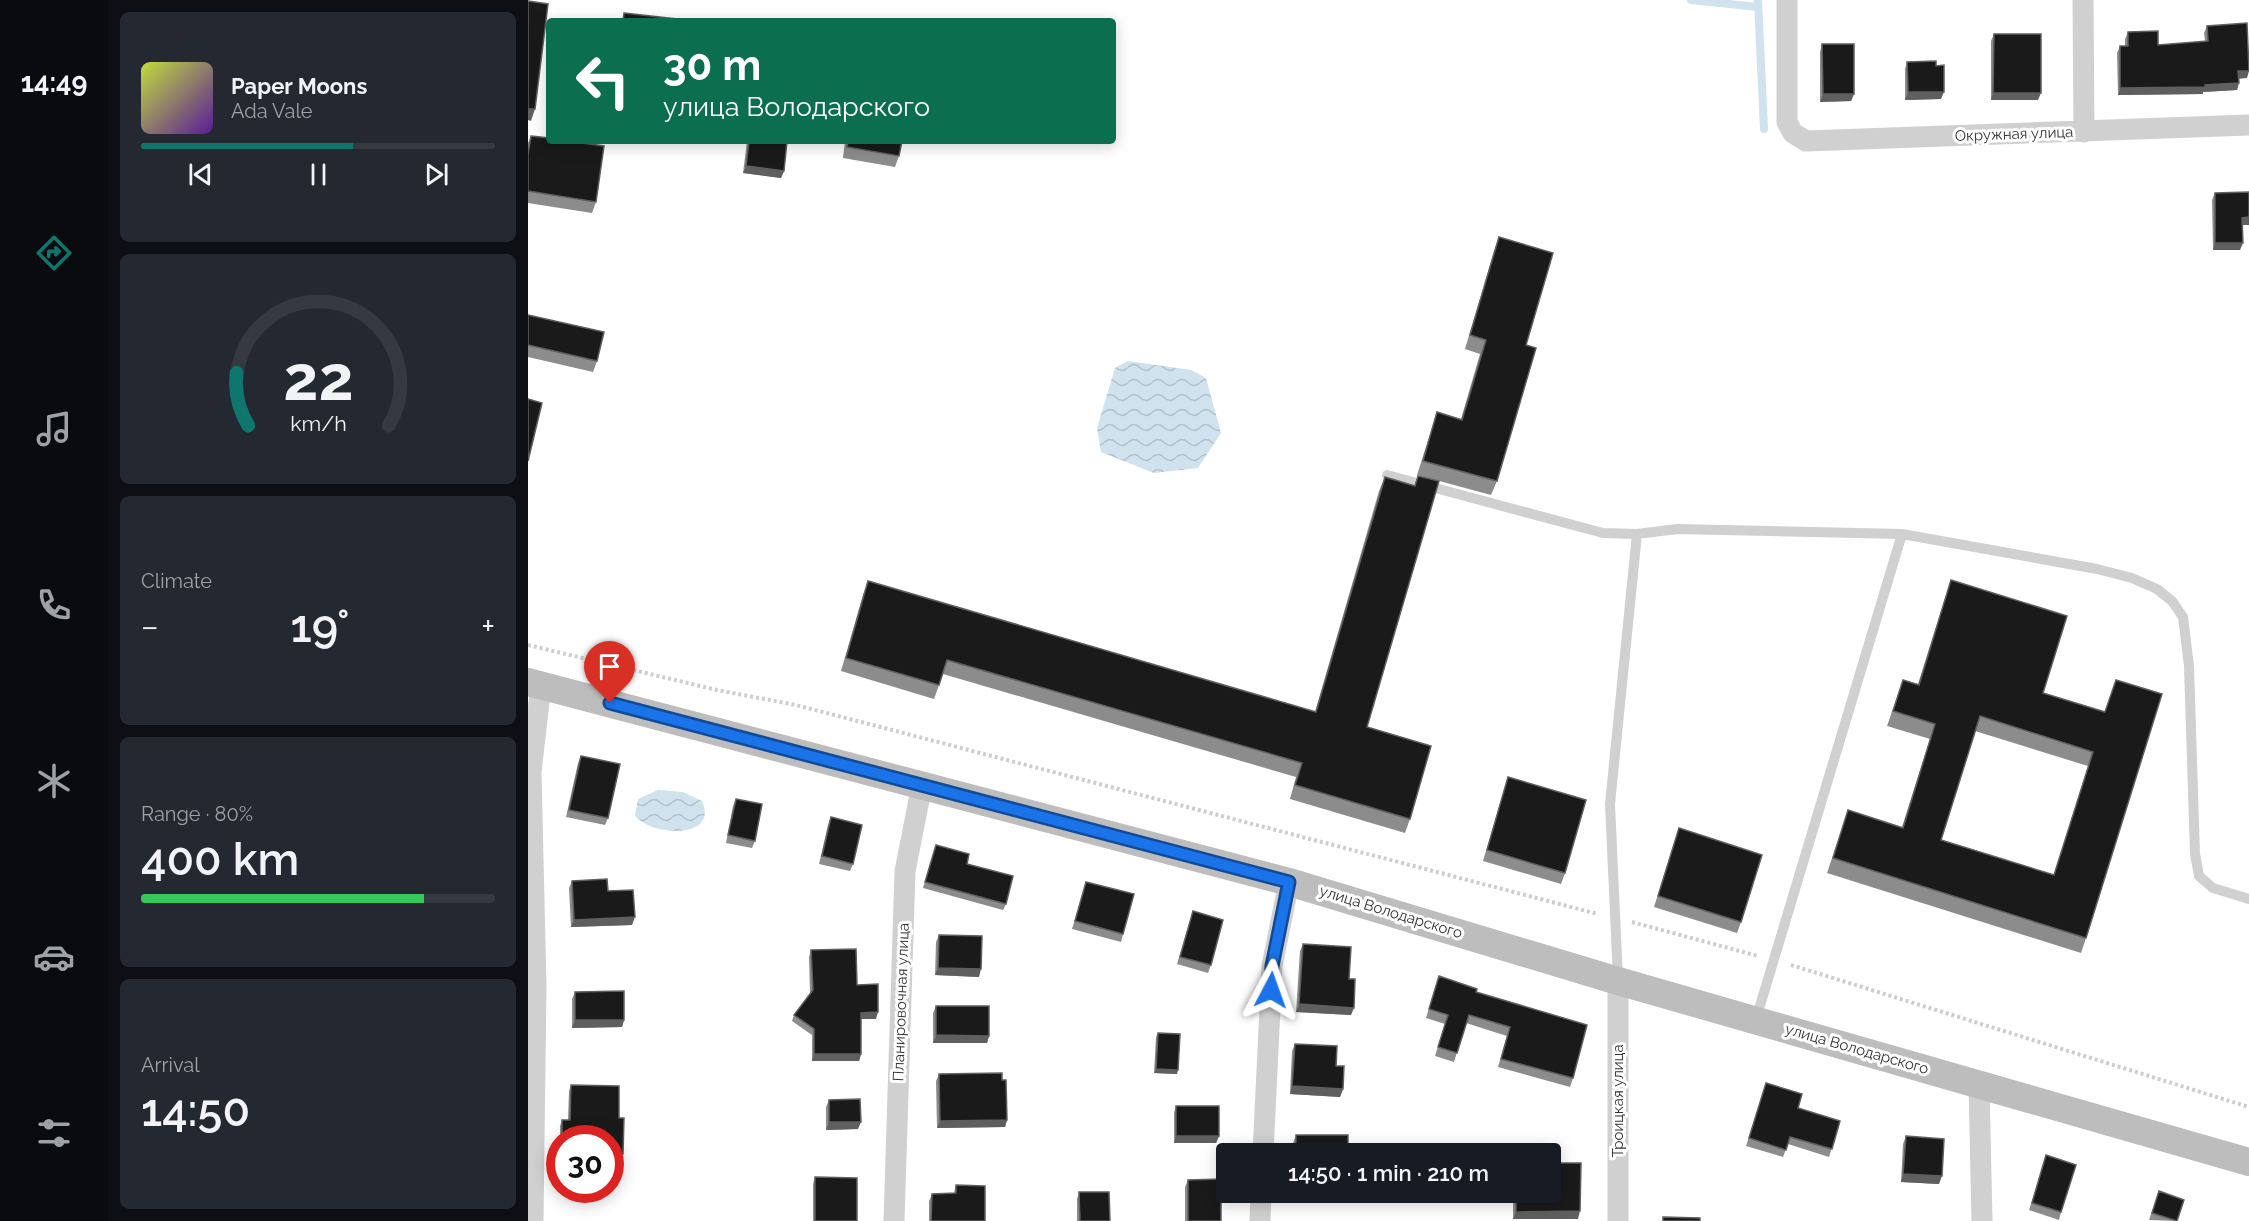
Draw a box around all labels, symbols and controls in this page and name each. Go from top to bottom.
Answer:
text: 30 m [663,41,761,90]
icon: left [564,42,642,120]
text: 14:49 [21,67,87,98]
text: Paper Moons [231,73,367,99]
text: улица Володарского [663,91,930,122]
text: Ada Vale [231,99,313,123]
street label: Окружная улица [1954,123,2074,145]
icon: previous [184,158,217,191]
icon: pause [302,158,335,191]
icon: next [420,158,453,191]
icon: directions [33,232,75,274]
text: 22 [283,341,353,415]
icon: music [33,408,75,450]
text: km/h [290,411,346,436]
text: Climate [141,569,212,593]
icon: phone [33,584,75,626]
text: 19° [291,600,349,653]
text: − [141,607,159,646]
text: + [481,607,495,646]
pin [584,641,635,703]
icon: arrive [593,650,626,683]
icon: climate [33,760,75,802]
text: Range · 80% [141,802,253,826]
text: 400 km [141,833,299,886]
street label: улица Володарского [1317,882,1465,942]
street label: Планировочная улица [889,922,913,1082]
icon: car [33,936,75,978]
position arrow [1239,958,1303,1022]
street label: улица Володарского [1783,1020,1931,1078]
street label: Троицкая улица [1609,1044,1627,1158]
text: Arrival [141,1053,200,1077]
text: 14:50 [141,1084,250,1137]
icon: filters [33,1112,75,1154]
speed limit sign: 30 [546,1125,624,1203]
text: 14:50 · 1 min · 210 m [1288,1160,1489,1186]

